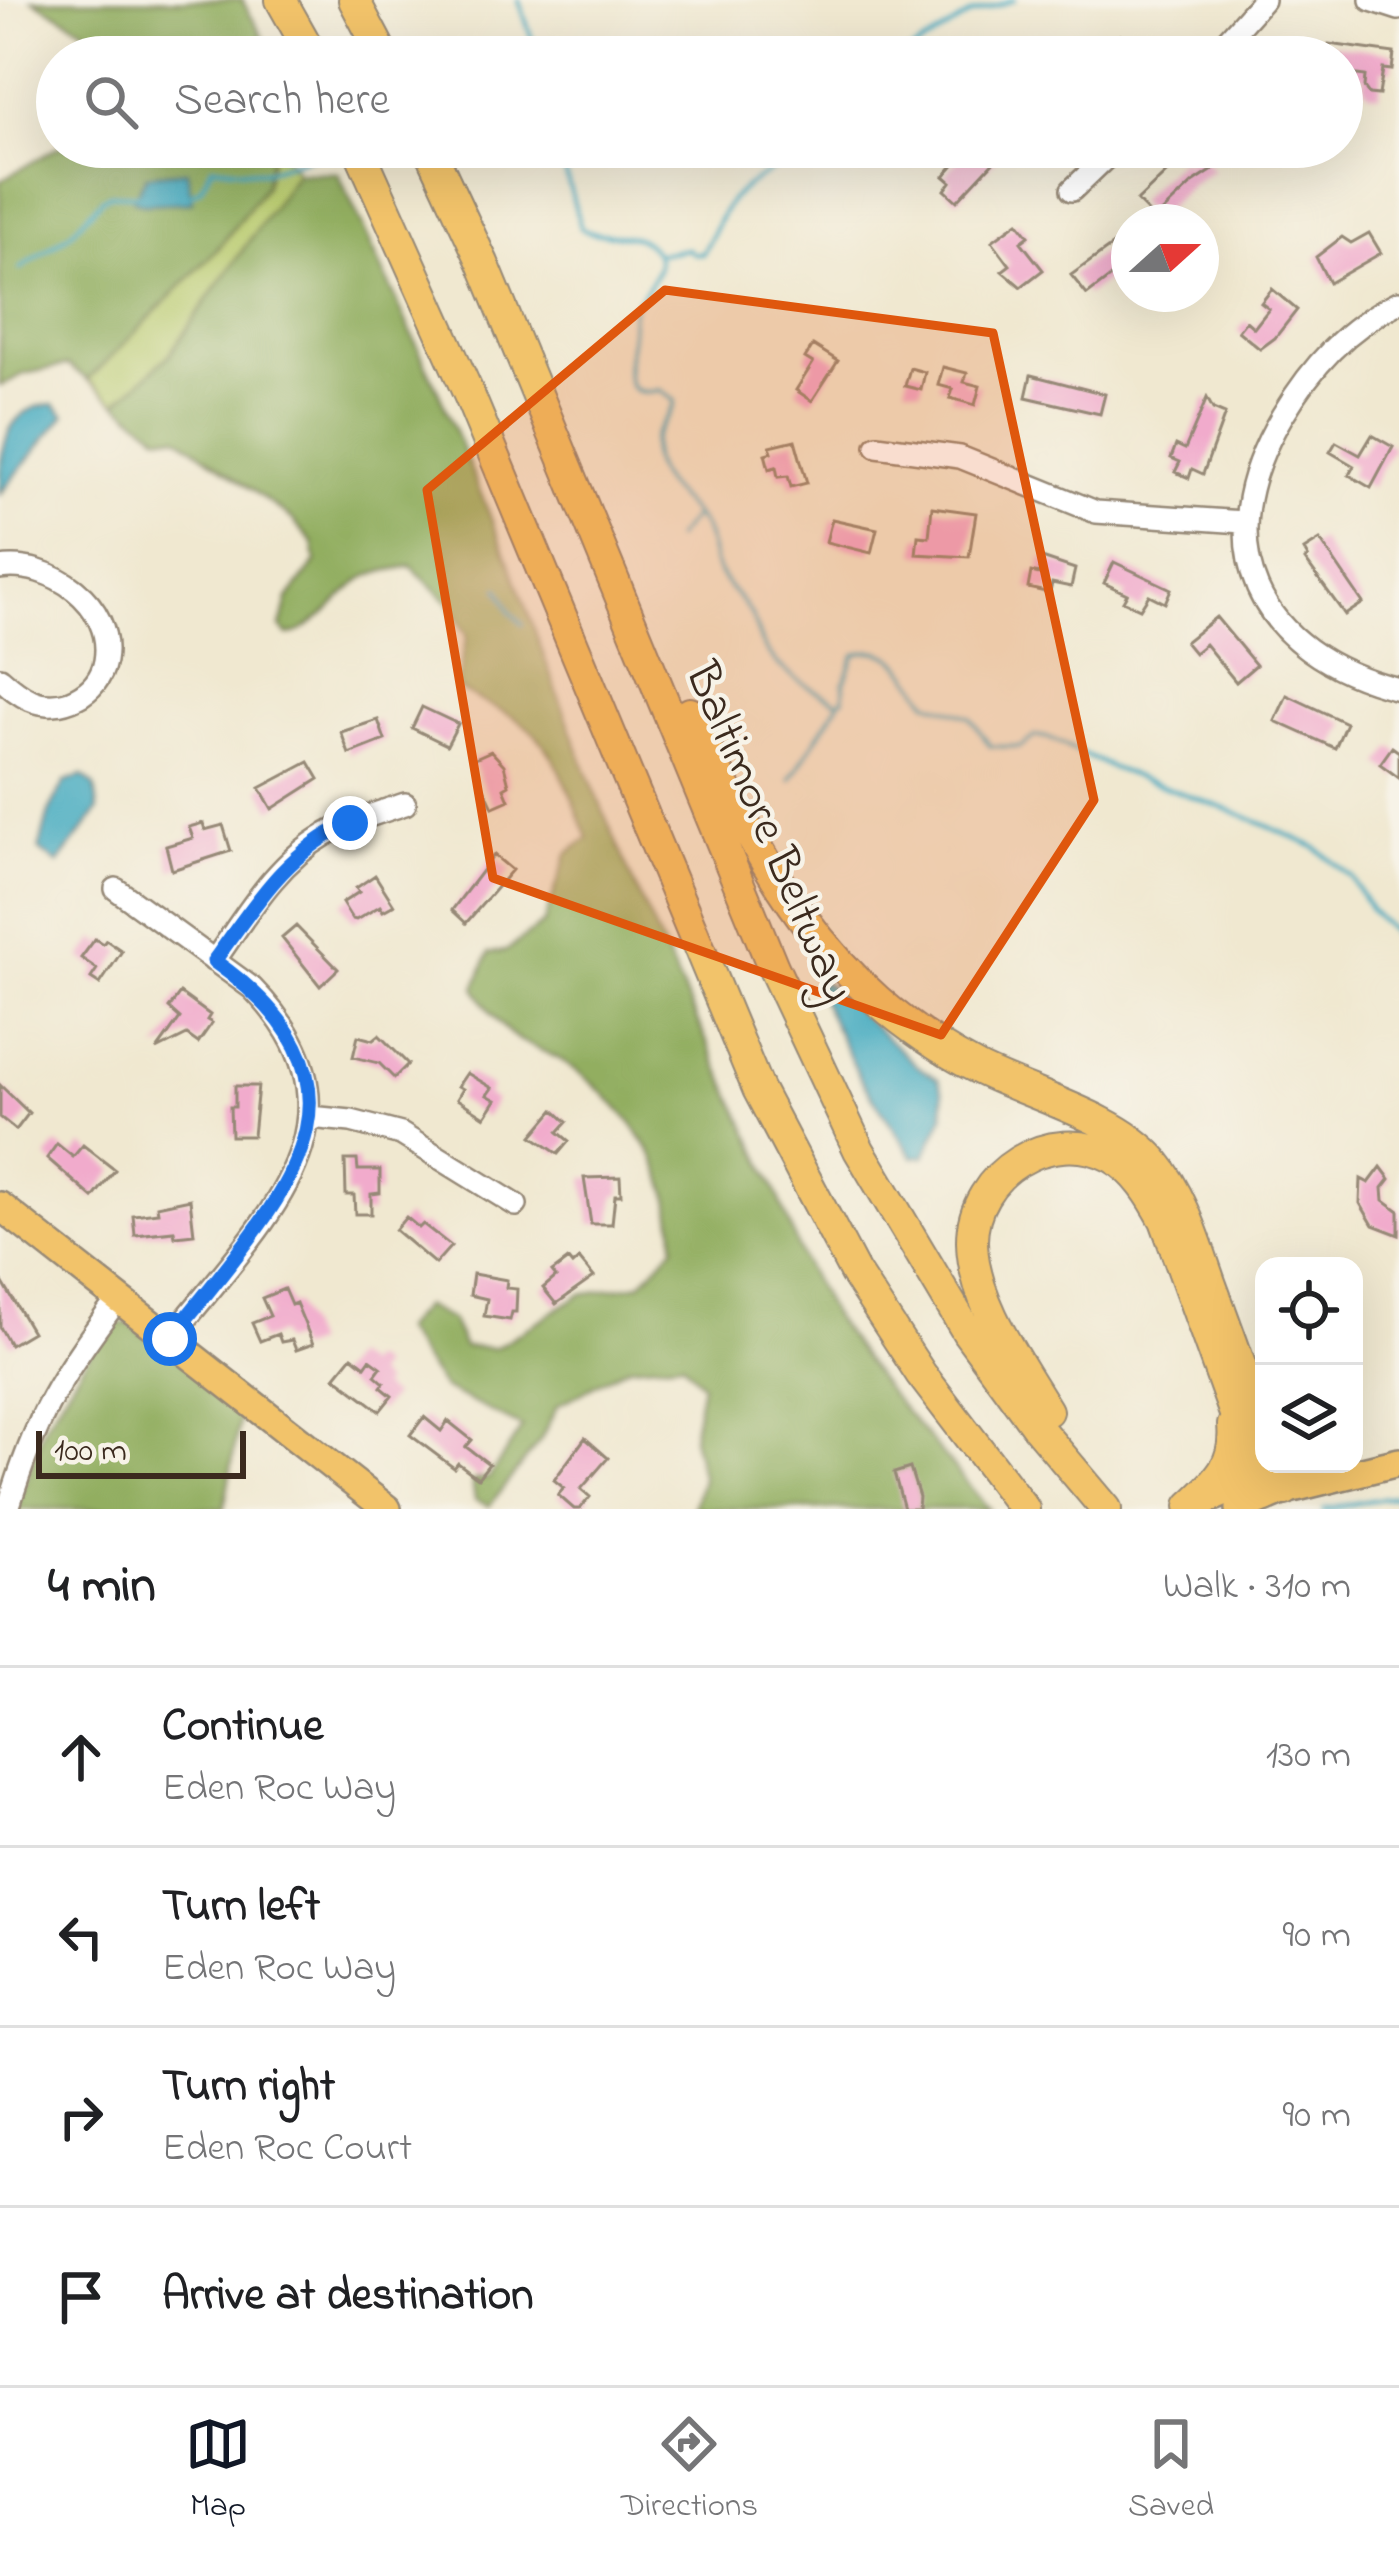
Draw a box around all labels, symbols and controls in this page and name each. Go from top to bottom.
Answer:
search box [36,36,1363,168]
icon: search [78,69,144,135]
text: Search here [174,69,390,135]
north arrow [1111,204,1219,312]
street label: Baltimore Beltway [664,651,871,1014]
route end [323,796,377,850]
map controls [1255,1257,1363,1473]
button: locate [1255,1257,1363,1365]
route start [143,1312,197,1366]
button: layers [1255,1365,1363,1473]
scale bar [36,1425,246,1478]
text: 100 m [54,1428,127,1476]
text: 4 min [48,1550,156,1625]
text: Walk · 310 m [1163,1559,1351,1616]
text: Continue [162,1695,323,1761]
icon: ahead [48,1724,114,1790]
text: 130 m [1266,1728,1351,1785]
text: Eden Roc Way [162,1761,396,1818]
text: Turn left [162,1875,320,1941]
icon: left [48,1904,114,1970]
text: 90 m [1282,1908,1351,1965]
text: Eden Roc Way [162,1941,396,1998]
text: Turn right [162,2055,335,2121]
icon: right [48,2084,114,2150]
text: 90 m [1282,2088,1351,2145]
text: Eden Roc Court [162,2121,412,2178]
icon: arrive [48,2264,114,2330]
text: Arrive at destination [162,2264,533,2330]
tab: Map [185,2411,251,2531]
tab: Directions [621,2411,758,2531]
tab: Saved [1128,2411,1214,2531]

